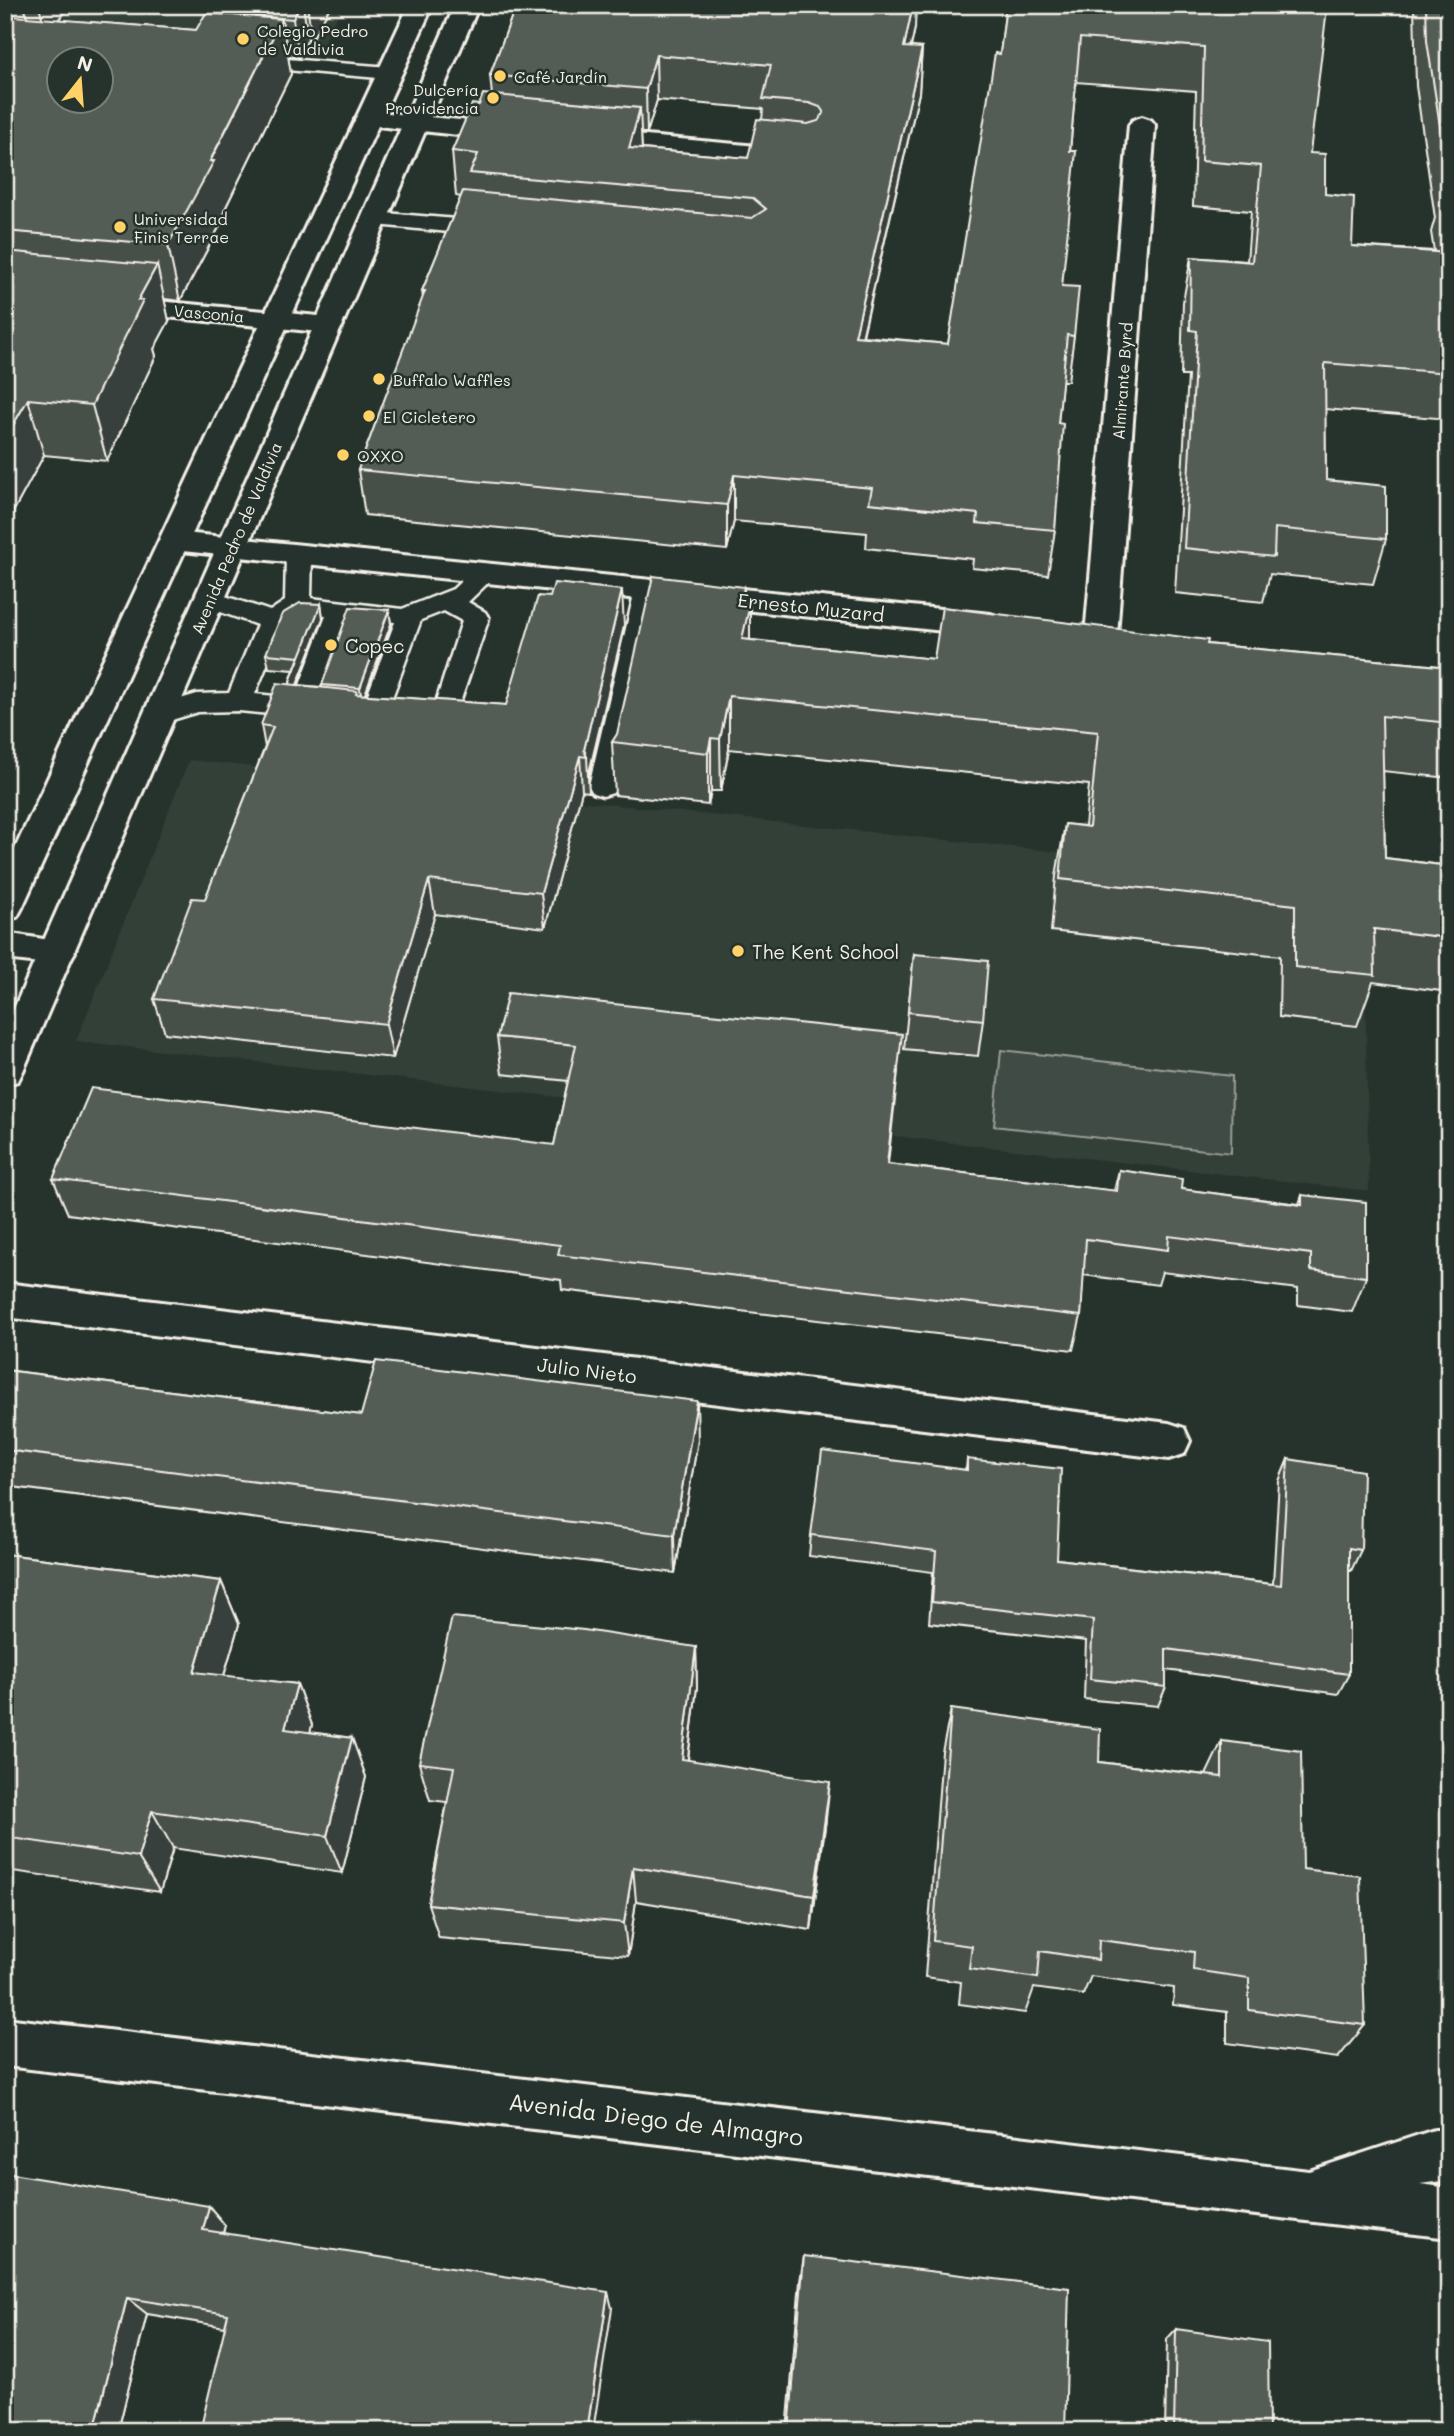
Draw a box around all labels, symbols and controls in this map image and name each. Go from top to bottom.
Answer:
place label: Colegio Pedro de Valdivia [257,20,368,59]
marker: Colegio Pedro de Valdivia [235,31,251,47]
north arrow [46,46,116,116]
text: N [75,49,96,77]
place label: Café Jardín [514,66,607,87]
marker: Café Jardín [492,68,508,84]
place label: Dulcería Providencia [385,79,479,118]
marker: Dulcería Providencia [485,90,501,106]
place label: Universidad Finis Terrae [134,208,229,247]
marker: Universidad Finis Terrae [112,219,128,235]
street label: Vasconia [173,299,245,327]
street label: Almirante Byrd [1107,321,1137,441]
place label: Buffalo Waffles [393,369,511,390]
marker: Buffalo Waffles [371,371,387,387]
place label: El Cicletero [383,406,475,427]
marker: El Cicletero [361,408,377,424]
street label: Avenida Pedro de Valdivia [186,439,286,637]
place label: OXXO [357,445,404,466]
marker: OXXO [335,447,351,463]
street label: Ernesto Muzard [737,587,885,627]
place label: Copec [345,633,405,658]
marker: Copec [323,637,339,653]
place label: The Kent School [752,939,899,964]
marker: The Kent School [730,943,746,959]
street label: Julio Nieto [536,1352,638,1388]
street label: Avenida Diego de Almagro [507,2086,805,2152]

